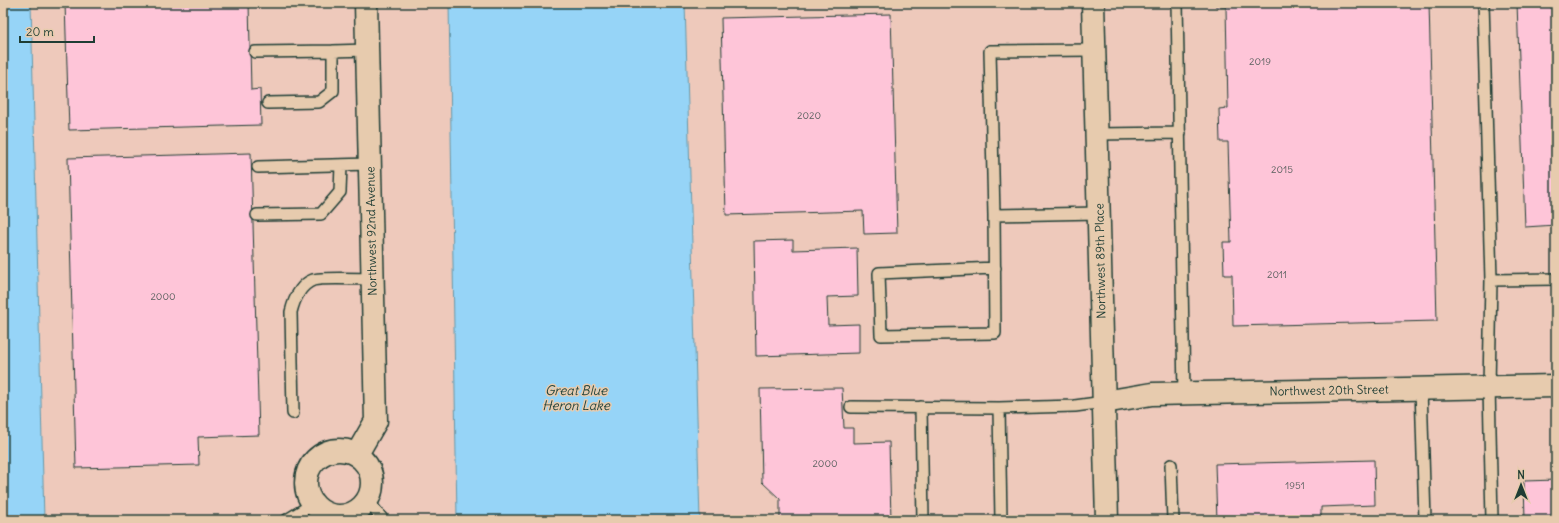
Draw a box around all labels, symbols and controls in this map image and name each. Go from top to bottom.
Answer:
scale bar [20,18,94,44]
text: 20 m [26,24,54,39]
house number: 2019 [1249,55,1271,68]
house number: 2020 [797,109,821,122]
house number: 2015 [1271,163,1293,176]
street label: Northwest 92nd Avenue [362,166,380,296]
street label: Northwest 89th Place [1091,203,1109,319]
house number: 2011 [1267,268,1287,281]
house number: 2000 [150,290,176,303]
street label: Northwest 20th Street [1269,381,1389,399]
water label: Great Blue Heron Lake [542,382,611,414]
house number: 2000 [812,457,838,470]
north arrow [1501,465,1541,505]
text: N [1517,468,1525,482]
house number: 1951 [1285,479,1305,492]

